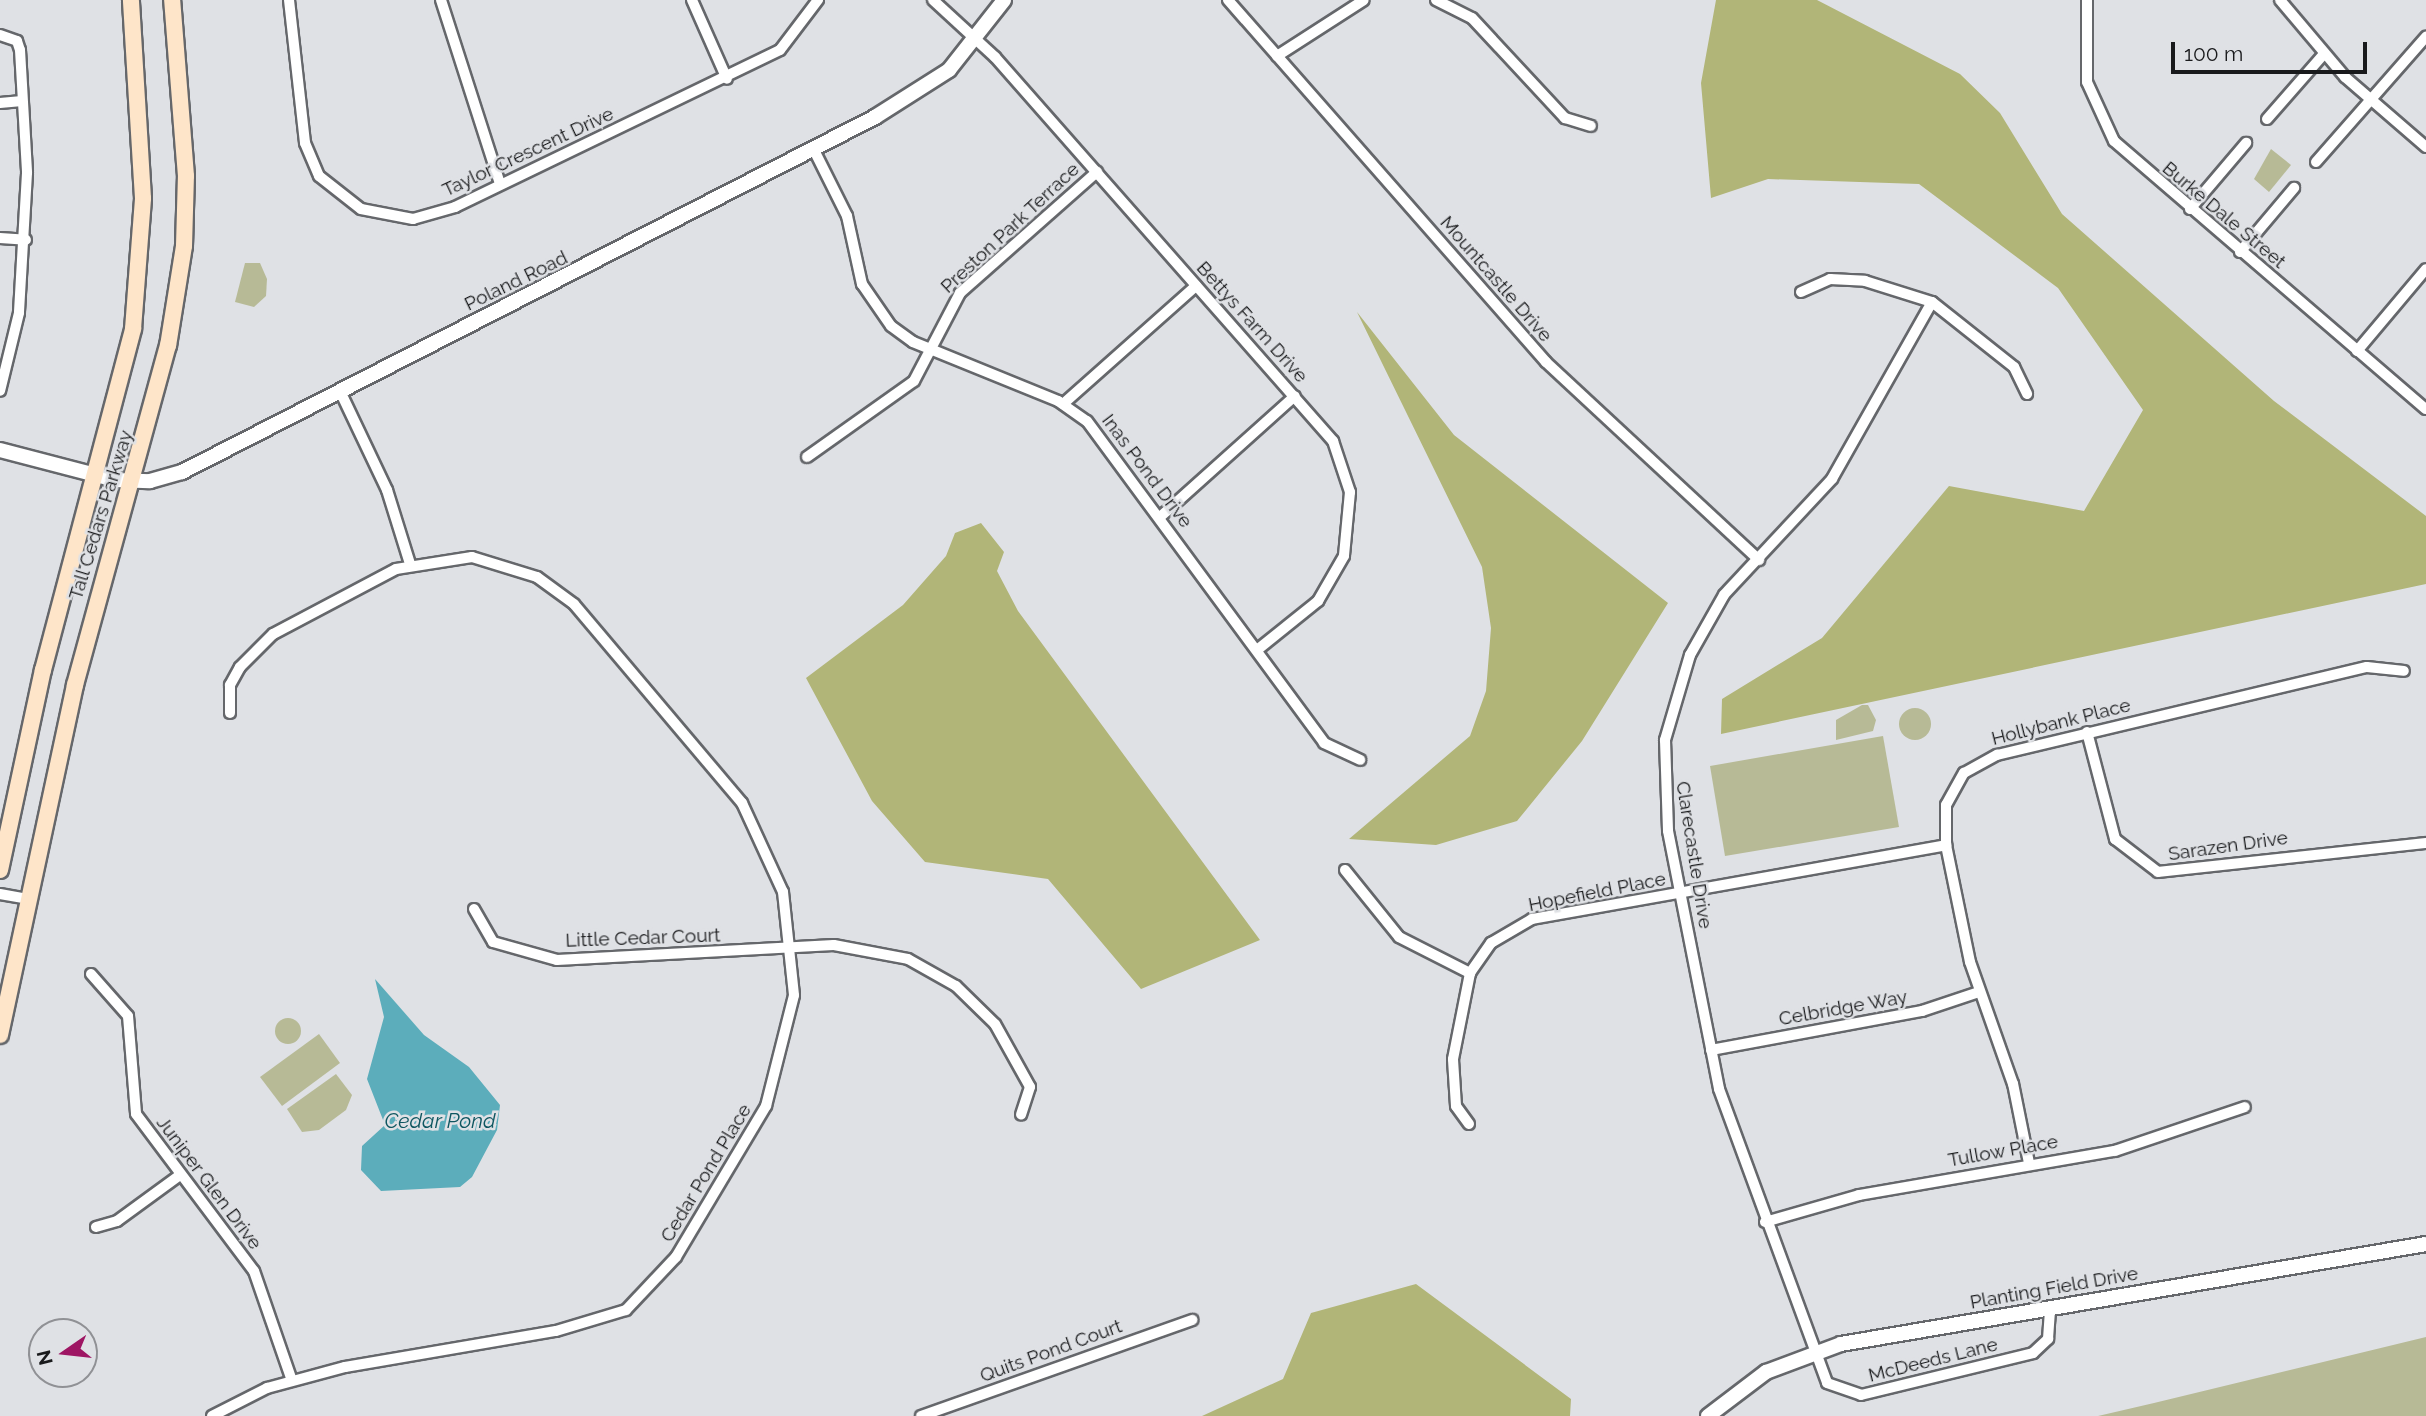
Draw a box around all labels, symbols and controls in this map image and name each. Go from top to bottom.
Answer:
scale bar [2174,28,2370,72]
text: 100 m [2184,41,2243,66]
street label: Taylor Crescent Drive [439,102,617,202]
street label: Burke Dale Street [2158,157,2290,273]
street label: Preston Park Terrace [936,158,1084,298]
street label: Mountcastle Drive [1435,211,1557,347]
street label: Poland Road [461,246,571,316]
street label: Bettys Farm Drive [1192,257,1312,387]
street label: Inas Pond Drive [1097,410,1197,532]
street label: Tall Cedars Parkway [64,427,138,603]
street label: Hollybank Place [1989,694,2133,750]
street label: Clarecastle Drive [1671,780,1717,930]
street label: Sarazen Drive [2167,826,2289,866]
street label: Hopefield Place [1526,868,1668,916]
street label: Little Cedar Court [565,924,721,952]
street label: Celbridge Way [1777,985,1909,1031]
street label: Cedar Pond Place [656,1100,756,1246]
water label: Cedar Pond [384,1108,496,1134]
street label: Juniper Glen Drive [151,1112,267,1254]
street label: Tullow Place [1946,1130,2060,1172]
street label: Planting Field Drive [1968,1262,2140,1314]
street label: Quits Pond Court [977,1315,1125,1387]
north arrow [28,1318,98,1388]
street label: McDeeds Lane [1866,1333,2000,1387]
text: N [32,1348,57,1367]

